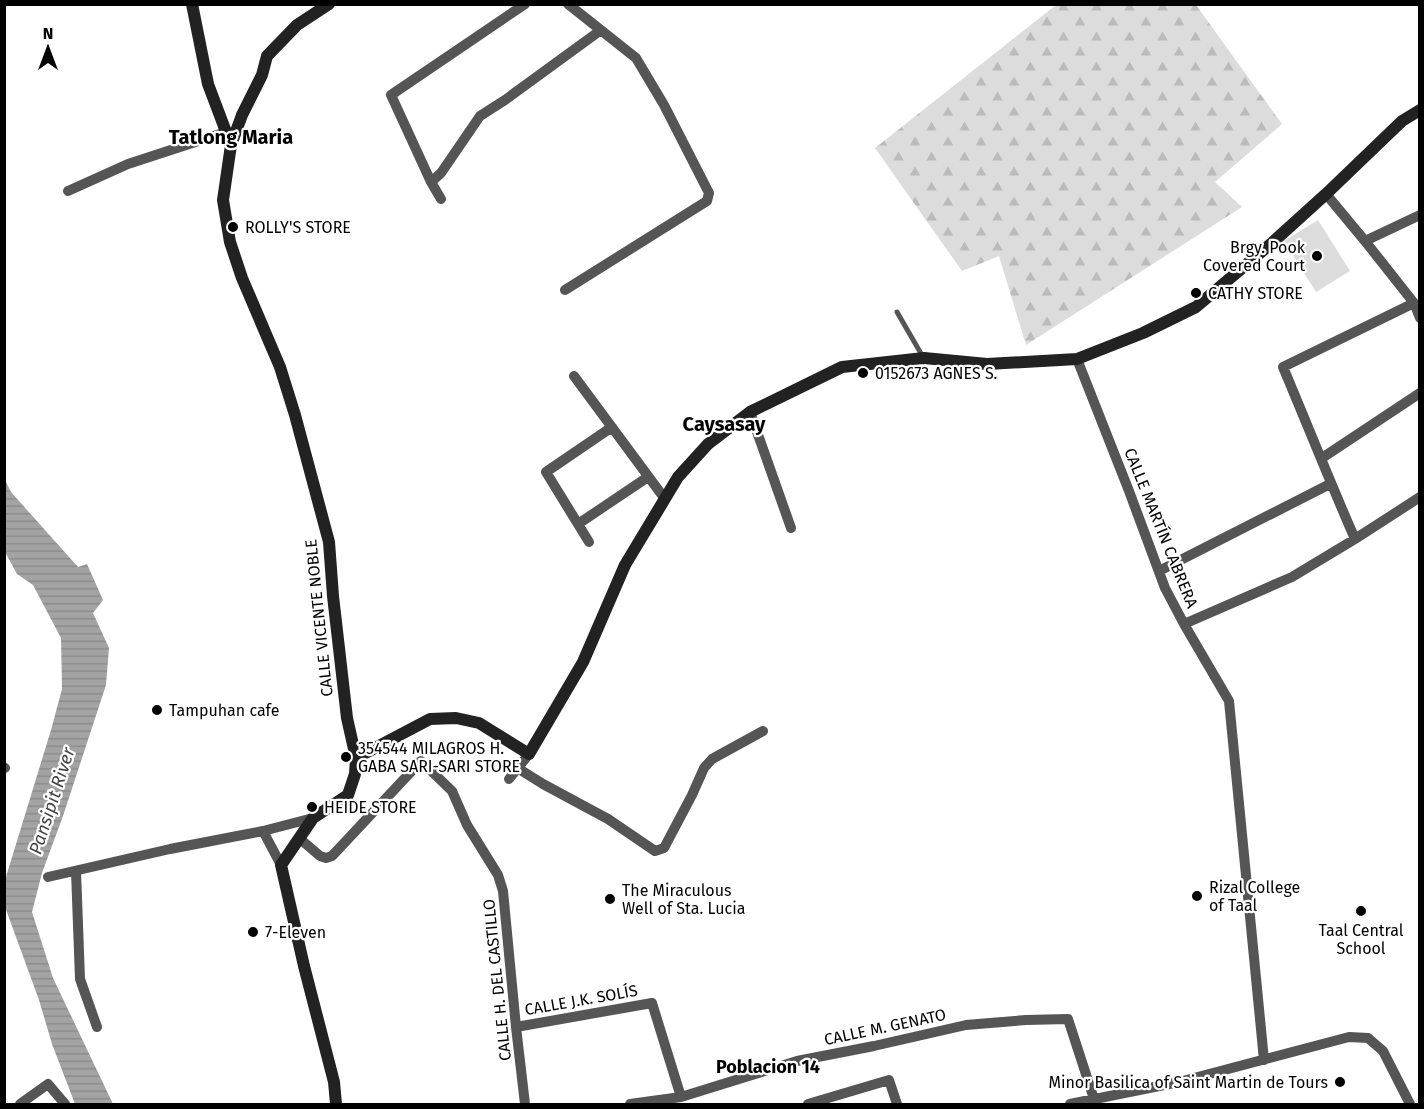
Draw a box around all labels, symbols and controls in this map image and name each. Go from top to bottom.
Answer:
north arrow [18,18,78,78]
text: N [43,24,53,43]
district label: Tatlong Maria [169,125,293,149]
place label: ROLLY'S STORE [245,218,351,237]
marker: ROLLY'S STORE [226,220,240,234]
place label: Brgy. Pook Covered Court [1203,238,1306,275]
marker: Brgy. Pook Covered Court [1310,249,1324,263]
place label: CATHY STORE [1208,284,1303,303]
marker: CATHY STORE [1189,286,1203,300]
place label: 0152673 AGNES S. [875,364,998,383]
marker: 0152673 AGNES S. [856,366,870,380]
district label: Caysasay [683,412,766,436]
street label: CALLE MARTÍN CABRERA [1120,445,1203,612]
street label: CALLE VICENTE NOBLE [301,538,337,698]
place label: Tampuhan cafe [169,701,280,720]
marker: Tampuhan cafe [150,703,164,717]
place label: 354544 MILAGROS H. GABA SARI-SARI STORE [358,739,520,776]
water label: Pansipit River [24,744,80,857]
marker: 354544 MILAGROS H. GABA SARI-SARI STORE [339,750,353,764]
place label: HEIDE STORE [324,798,417,817]
marker: HEIDE STORE [305,800,319,814]
place label: Rizal College of Taal [1209,878,1300,915]
place label: The Miraculous Well of Sta. Lucia [622,881,745,918]
marker: Rizal College of Taal [1190,889,1204,903]
marker: The Miraculous Well of Sta. Lucia [603,892,617,906]
street label: CALLE H. DEL CASTILLO [479,898,515,1062]
marker: Taal Central School [1354,904,1368,918]
place label: Taal Central School [1319,921,1404,958]
place label: 7-Eleven [265,923,326,942]
marker: 7-Eleven [246,925,260,939]
street label: CALLE J.K. SOLÍS [523,980,639,1019]
street label: CALLE M. GENATO [822,1005,948,1049]
district label: Poblacion 14 [716,1056,820,1078]
place label: Minor Basilica of Saint Martin de Tours [1049,1073,1328,1092]
marker: Minor Basilica of Saint Martin de Tours [1333,1075,1347,1089]

